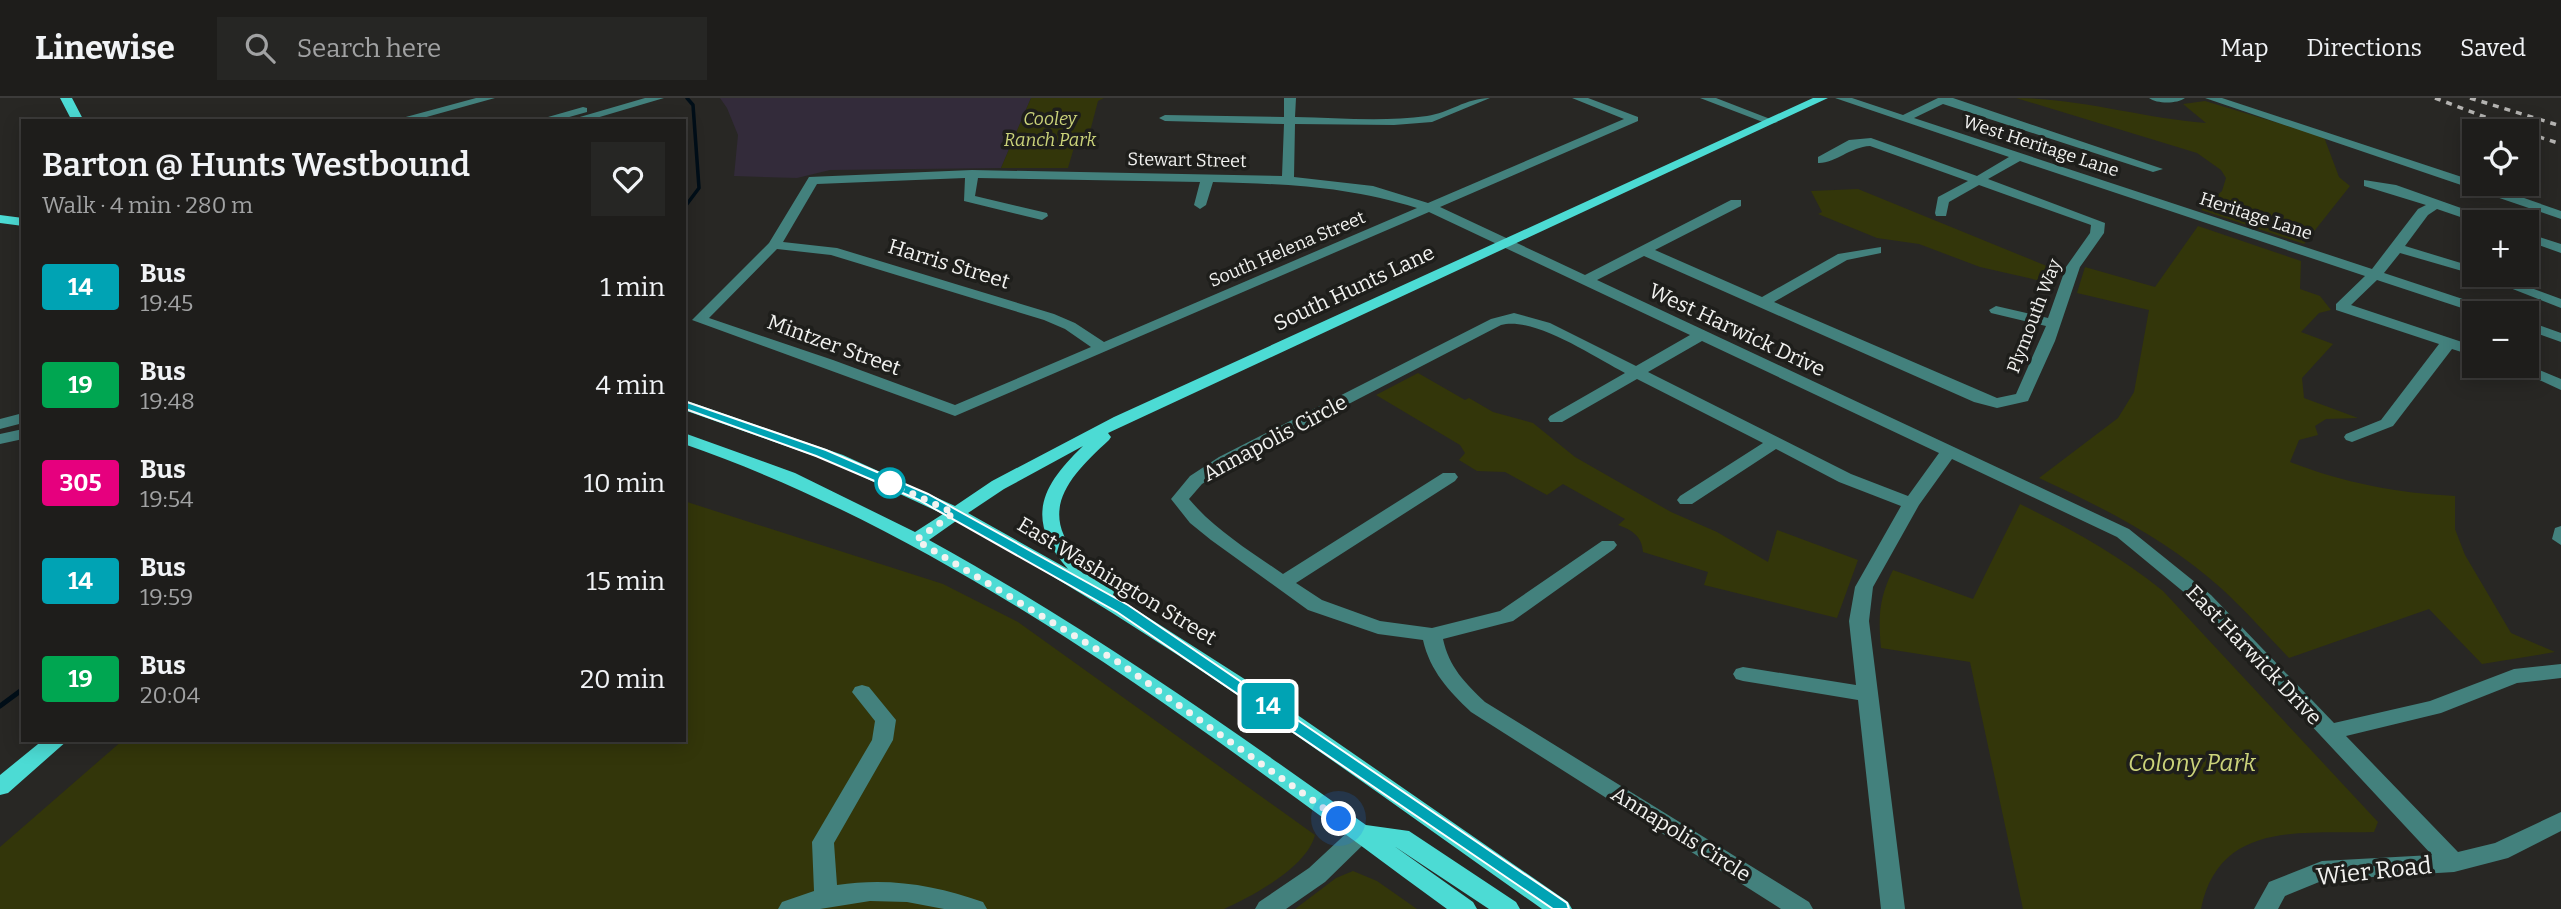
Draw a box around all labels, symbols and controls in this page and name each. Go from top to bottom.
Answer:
search box [217,17,707,80]
text: Linewise [35,28,175,68]
icon: search [241,29,279,67]
text: Search here [297,33,441,64]
text: Map [2220,34,2269,62]
text: Directions [2307,34,2422,62]
text: Saved [2460,34,2526,62]
park label: Cooley Ranch Park [1004,108,1096,151]
street label: West Heritage Lane [1960,110,2122,182]
map controls [2462,119,2539,378]
button: locate [2462,119,2539,196]
button: heart [591,142,665,216]
text: Barton @ Hunts Westbound [42,145,470,185]
street label: Stewart Street [1127,148,1247,172]
street label: Heritage Lane [2197,187,2315,245]
text: Walk · 4 min · 280 m [42,191,253,219]
street label: South Helena Street [1205,206,1369,292]
button: + [2462,210,2539,287]
street label: Harris Street [885,233,1013,295]
street label: South Hunts Lane [1270,239,1438,337]
street label: Plymouth Way [2002,255,2066,376]
text: Bus [140,258,186,289]
text: 1 min [600,272,665,303]
text: 14 [68,273,93,301]
street label: West Harwick Drive [1645,278,1829,382]
text: 19:45 [140,289,193,317]
button: − [2462,301,2539,378]
street label: Mintzer Street [764,309,905,381]
text: Bus [140,356,186,387]
text: 4 min [596,370,665,401]
text: 19 [68,371,93,399]
text: 19:48 [140,387,195,415]
street label: Annapolis Circle [1198,389,1352,487]
text: Bus [140,454,186,485]
text: 10 min [584,468,665,499]
unlabelled marker [875,468,905,498]
text: 305 [59,469,102,497]
text: 19:54 [140,485,193,513]
street label: East Washington Street [1013,511,1222,651]
text: Bus [140,552,186,583]
text: 15 min [586,566,665,597]
text: 14 [68,567,93,595]
street label: East Harwick Drive [2181,580,2327,730]
text: 19:59 [140,583,193,611]
text: Bus [140,650,186,681]
text: 20 min [580,664,665,695]
text: 19 [68,665,93,693]
text: 20:04 [140,681,200,709]
line badge: 14 [1236,683,1300,729]
text: 14 [1256,692,1280,720]
park label: Colony Park [2128,749,2257,777]
street label: Annapolis Circle [1606,781,1756,887]
your location [1321,801,1356,836]
street label: Wier Road [2315,851,2433,891]

